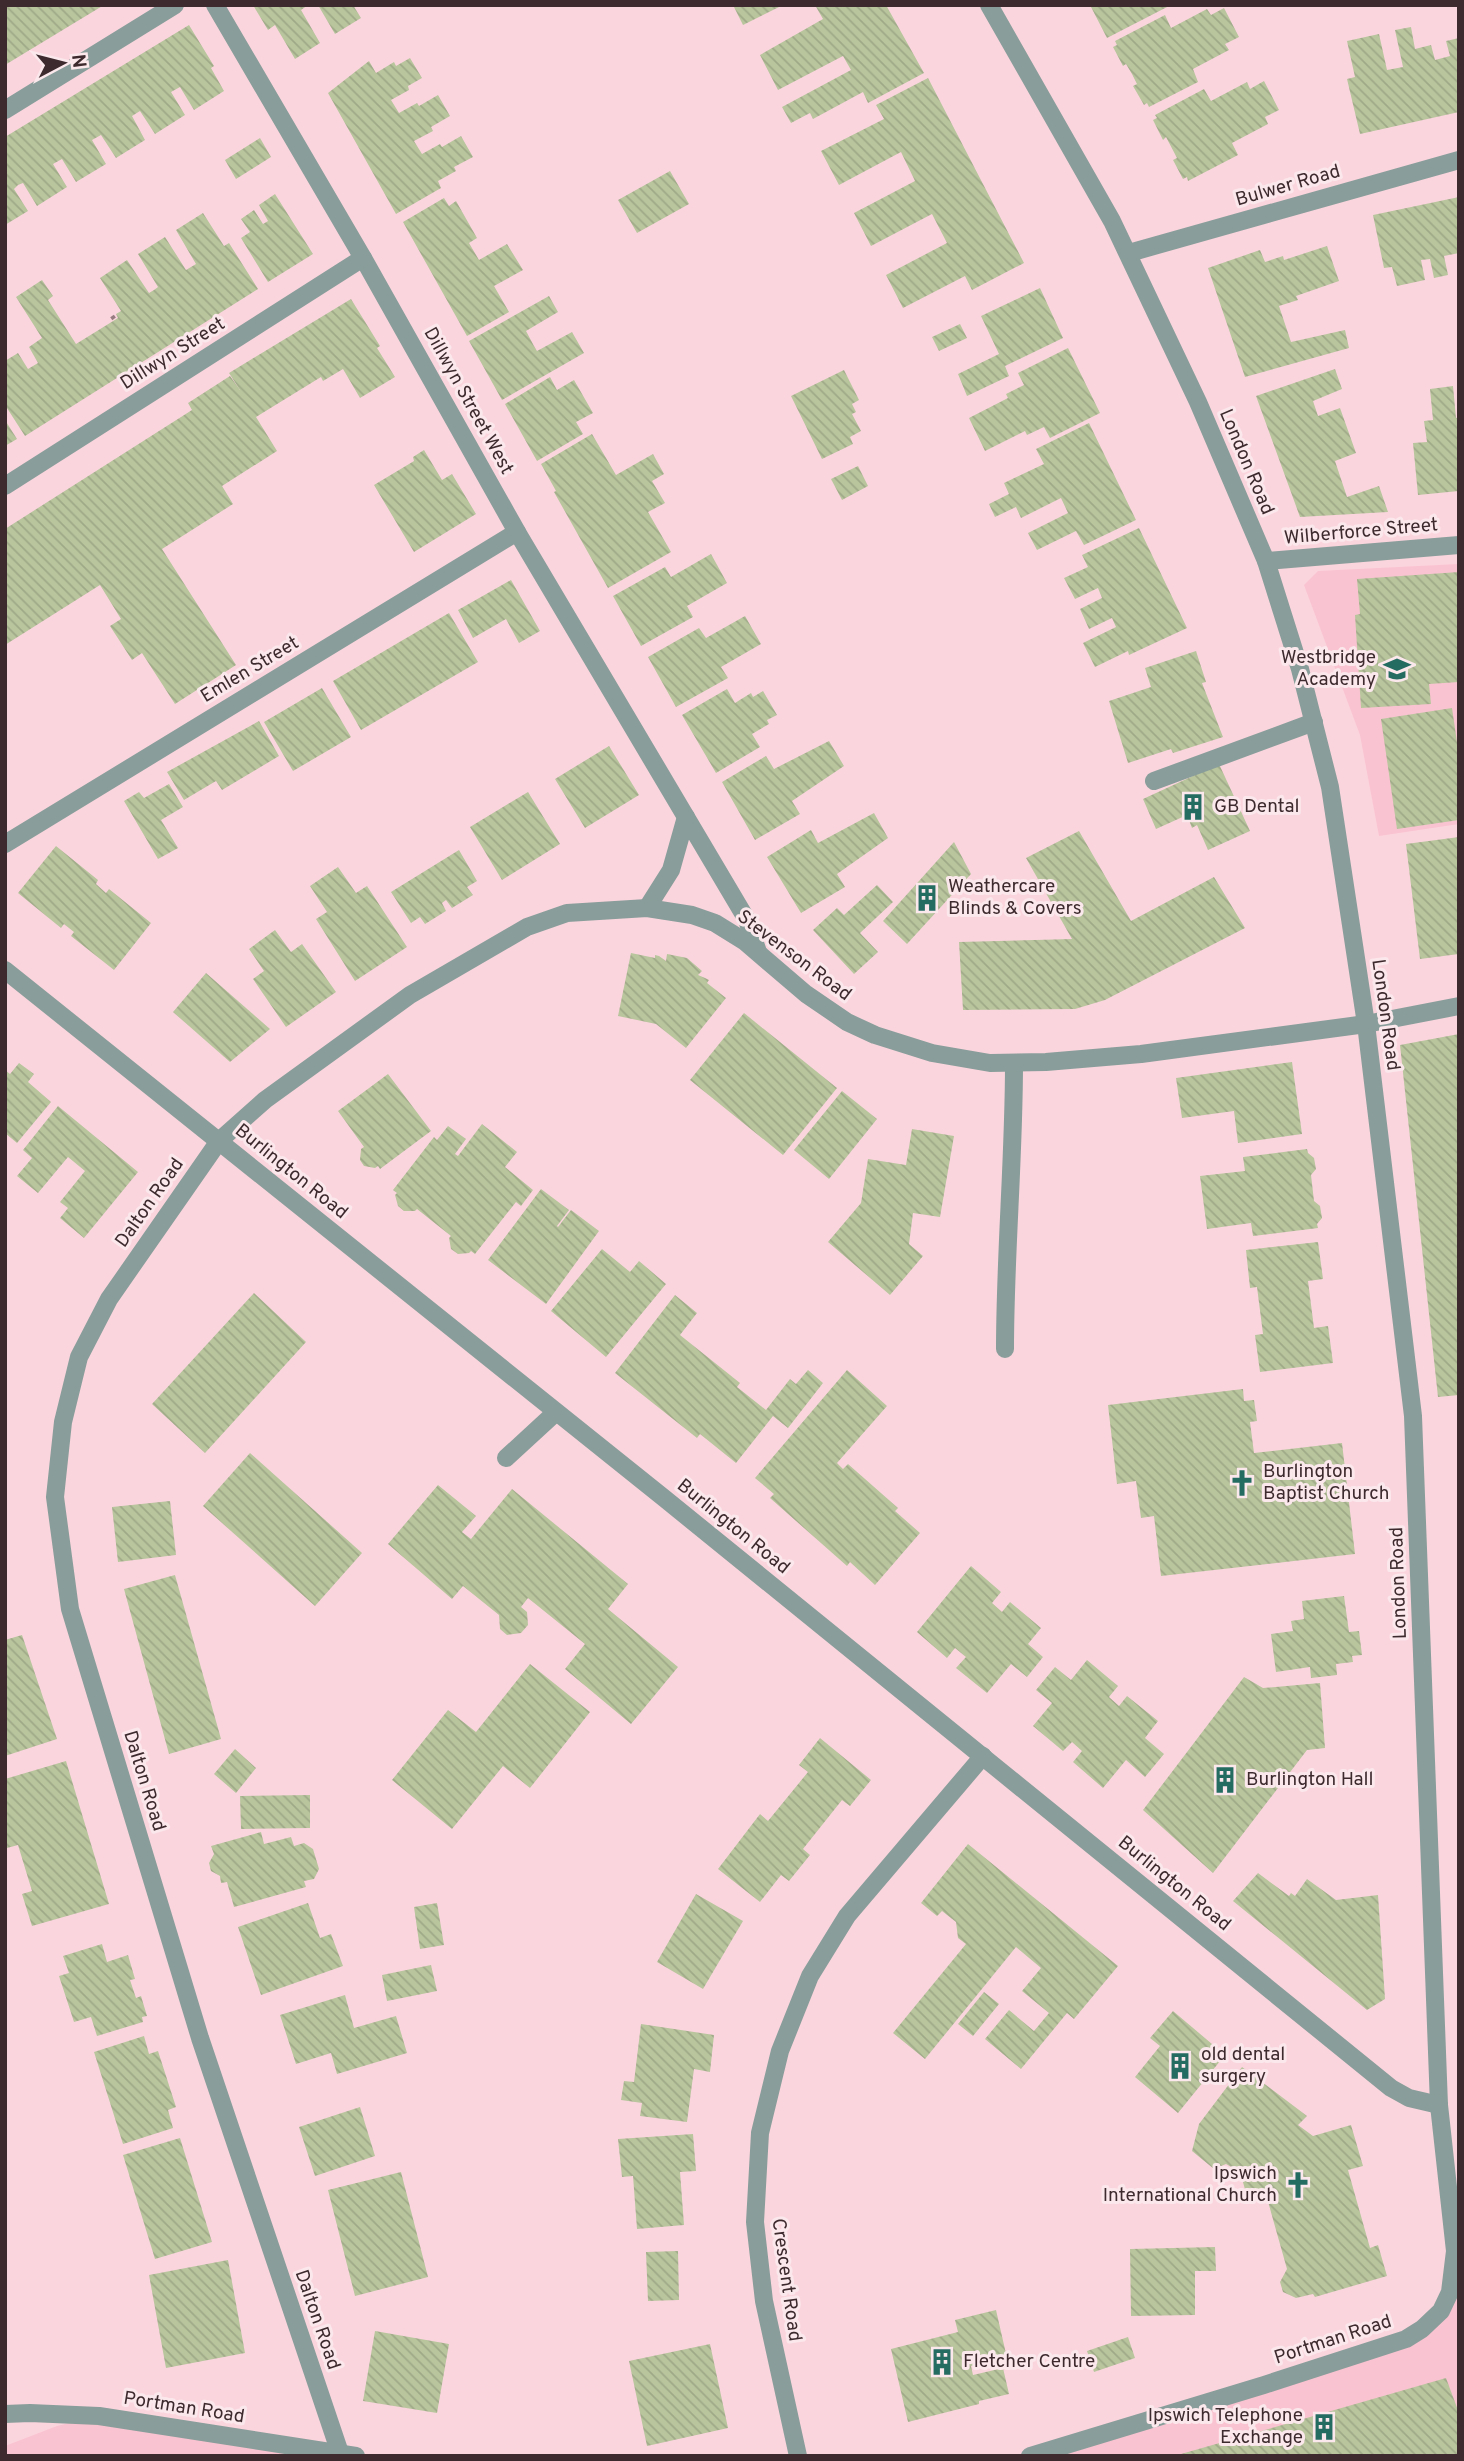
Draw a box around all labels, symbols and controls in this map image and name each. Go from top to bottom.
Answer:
north arrow [28,28,98,98]
text: N [65,53,91,69]
street label: Bulwer Road [1233,160,1343,212]
street label: Dillwyn Street [116,312,230,396]
street label: Dillwyn Street West [418,323,518,479]
street label: London Road [1213,406,1279,518]
street label: Wilberforce Street [1283,513,1439,551]
street label: Emlen Street [197,631,303,709]
place label: Westbridge Academy [1281,646,1376,692]
school or university icon: Westbridge Academy [1382,654,1412,684]
building icon: GB Dental [1178,792,1208,822]
place label: GB Dental [1214,795,1300,819]
place label: Weathercare Blinds & Covers [948,875,1082,921]
building icon: Weathercare Blinds & Covers [912,883,942,913]
street label: Stevenson Road [732,905,856,1007]
street label: London Road [1365,958,1405,1072]
street label: Burlington Road [230,1119,352,1225]
street label: Dalton Road [110,1153,190,1253]
place label: Burlington Baptist Church [1263,1460,1389,1506]
church icon: Burlington Baptist Church [1227,1468,1257,1498]
street label: Burlington Road [672,1474,794,1580]
street label: London Road [1385,1526,1413,1640]
street label: Dalton Road [117,1728,171,1834]
building icon: Burlington Hall [1210,1765,1240,1795]
place label: Burlington Hall [1246,1768,1373,1792]
street label: Burlington Road [1113,1831,1235,1937]
place label: old dental surgery [1201,2043,1285,2089]
building icon: old dental surgery [1165,2051,1195,2081]
place label: Ipswich International Church [1103,2162,1277,2208]
church icon: Ipswich International Church [1283,2170,1313,2200]
street label: Crescent Road [765,2217,807,2343]
street label: Dalton Road [289,2267,345,2373]
street label: Portman Road [1271,2310,1395,2370]
building icon: Fletcher Centre [927,2347,957,2377]
place label: Fletcher Centre [963,2350,1095,2374]
street label: Portman Road [122,2387,246,2429]
place label: Ipswich Telephone Exchange [1148,2404,1303,2450]
building icon: Ipswich Telephone Exchange [1309,2412,1339,2442]

